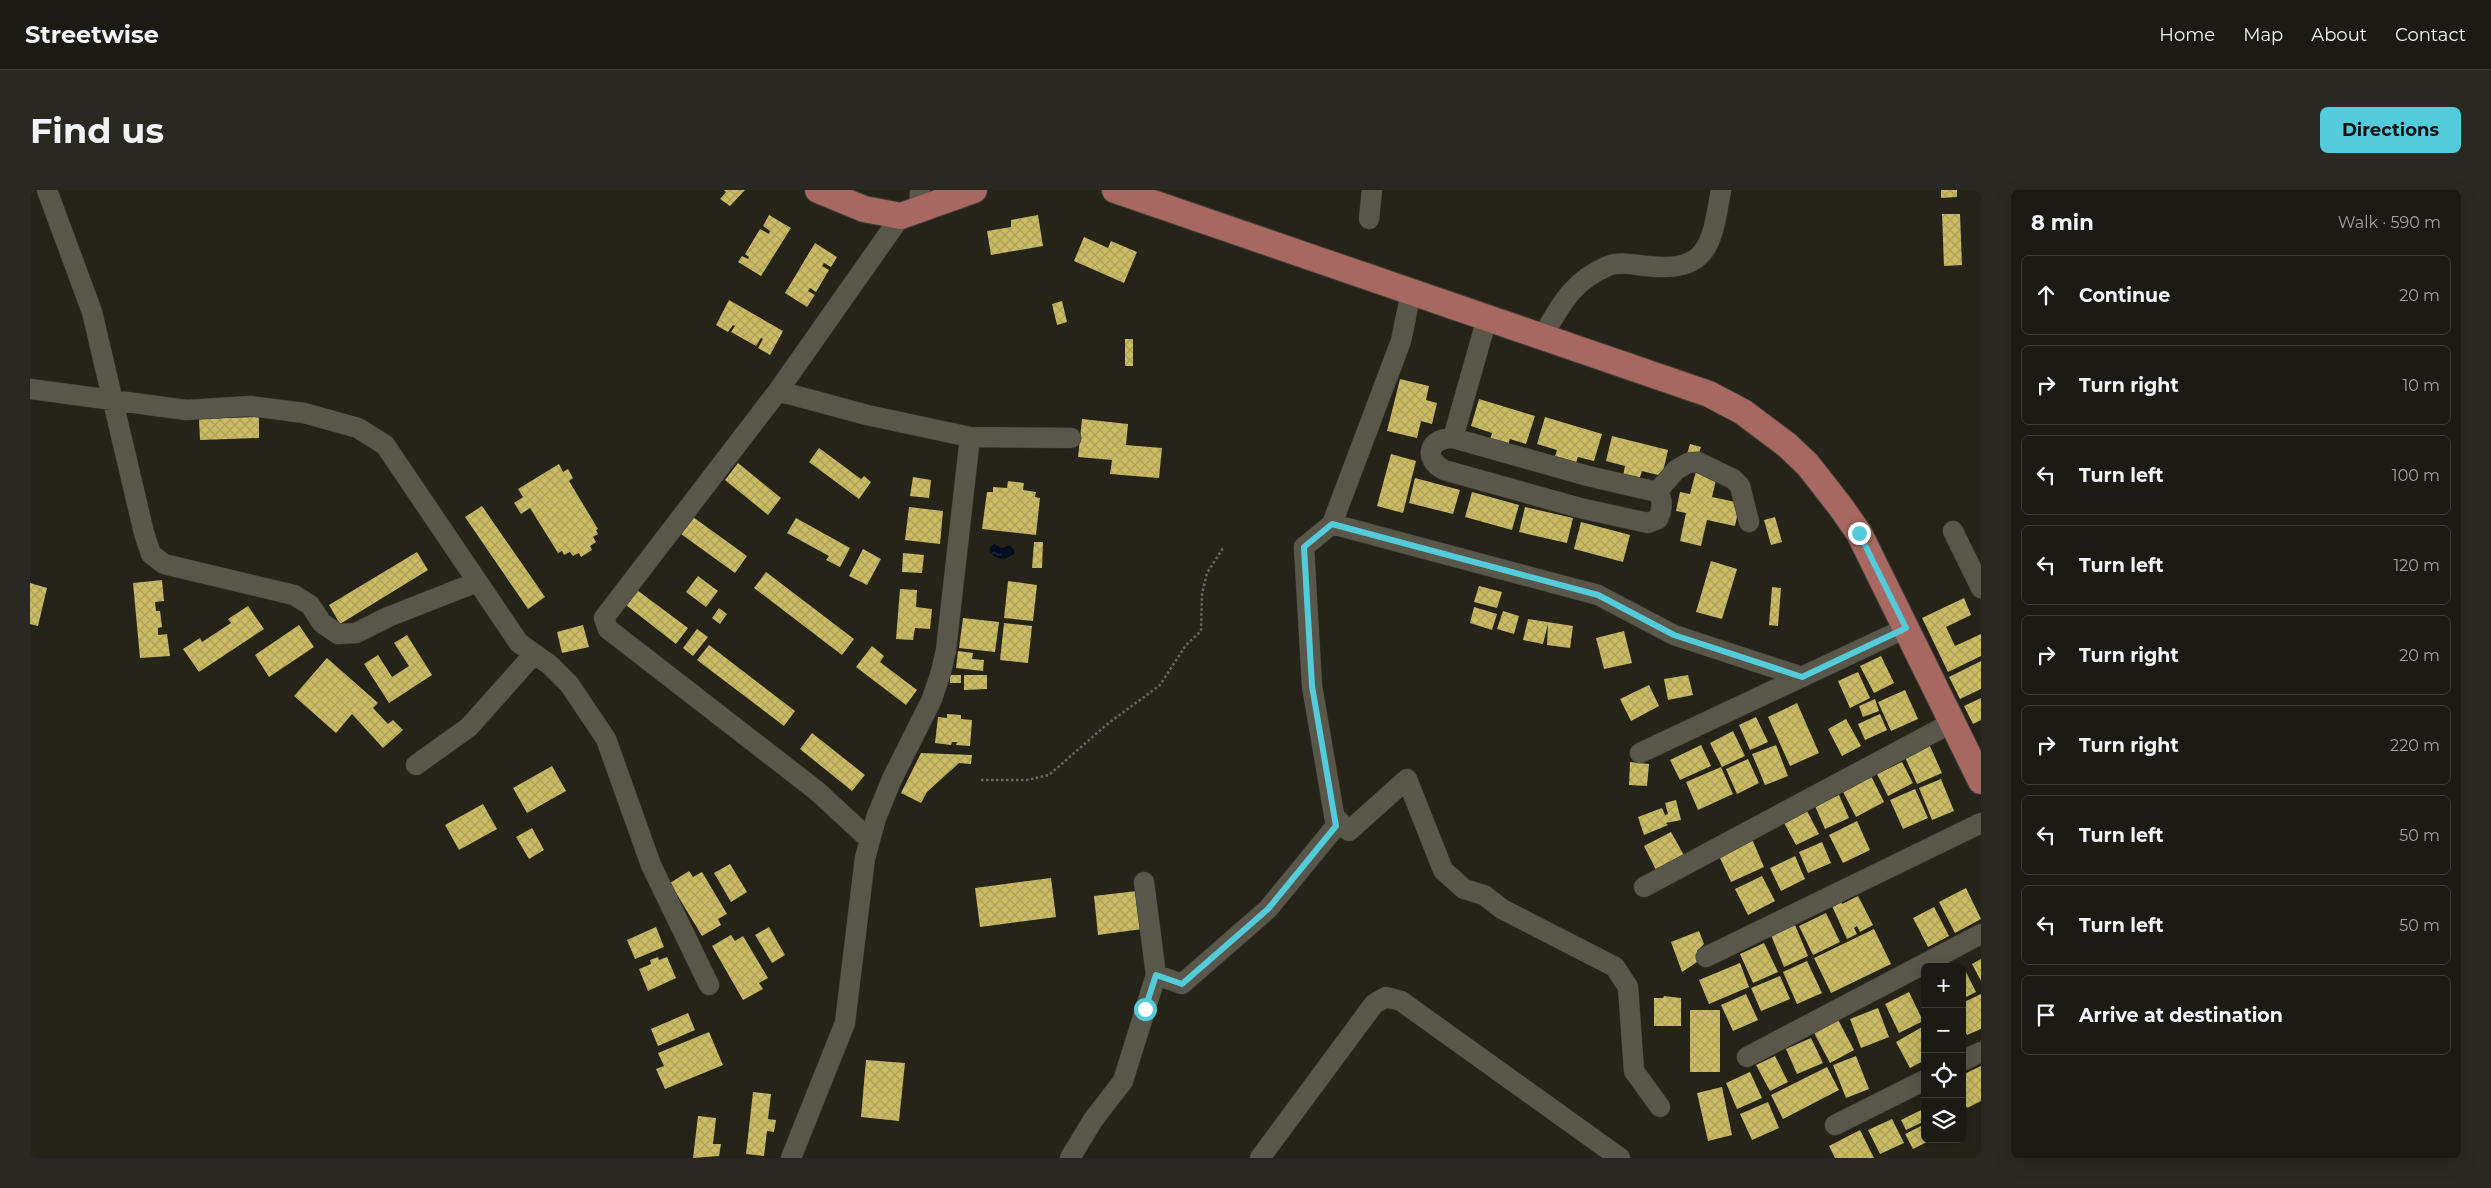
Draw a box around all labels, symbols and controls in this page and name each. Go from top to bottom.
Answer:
text: Streetwise [25,20,159,49]
text: Home [2159,24,2215,46]
text: Map [2243,24,2283,46]
text: About [2311,24,2367,46]
text: Contact [2395,24,2466,46]
button: Directions [2320,107,2461,153]
text: Find us [30,109,164,152]
text: 8 min [2031,210,2094,235]
text: Walk · 590 m [2338,213,2441,232]
icon: ahead [2032,281,2060,309]
text: Continue [2079,284,2170,307]
text: 20 m [2399,286,2440,305]
icon: right [2032,371,2060,399]
text: Turn right [2079,374,2179,397]
text: 10 m [2402,376,2440,395]
icon: left [2032,461,2060,489]
text: Turn left [2079,464,2164,487]
text: 100 m [2392,466,2440,485]
route end [1848,522,1871,545]
icon: left [2032,551,2060,579]
text: Turn left [2079,554,2164,577]
text: 120 m [2393,556,2440,575]
icon: right [2032,641,2060,669]
text: Turn right [2079,644,2179,667]
text: 20 m [2399,646,2440,665]
icon: right [2032,731,2060,759]
text: Turn right [2079,734,2179,757]
text: 220 m [2390,736,2440,755]
icon: left [2032,821,2060,849]
text: Turn left [2079,824,2164,847]
text: 50 m [2399,826,2440,845]
icon: left [2032,911,2060,939]
text: Turn left [2079,914,2164,937]
text: 50 m [2399,916,2440,935]
map controls [1921,963,1966,1143]
button: + [1921,963,1966,1008]
route start [1134,998,1157,1021]
icon: arrive [2032,1001,2060,1029]
text: Arrive at destination [2079,1004,2283,1027]
button: − [1921,1008,1966,1053]
button: locate [1921,1053,1966,1098]
button: layers [1921,1098,1966,1143]

